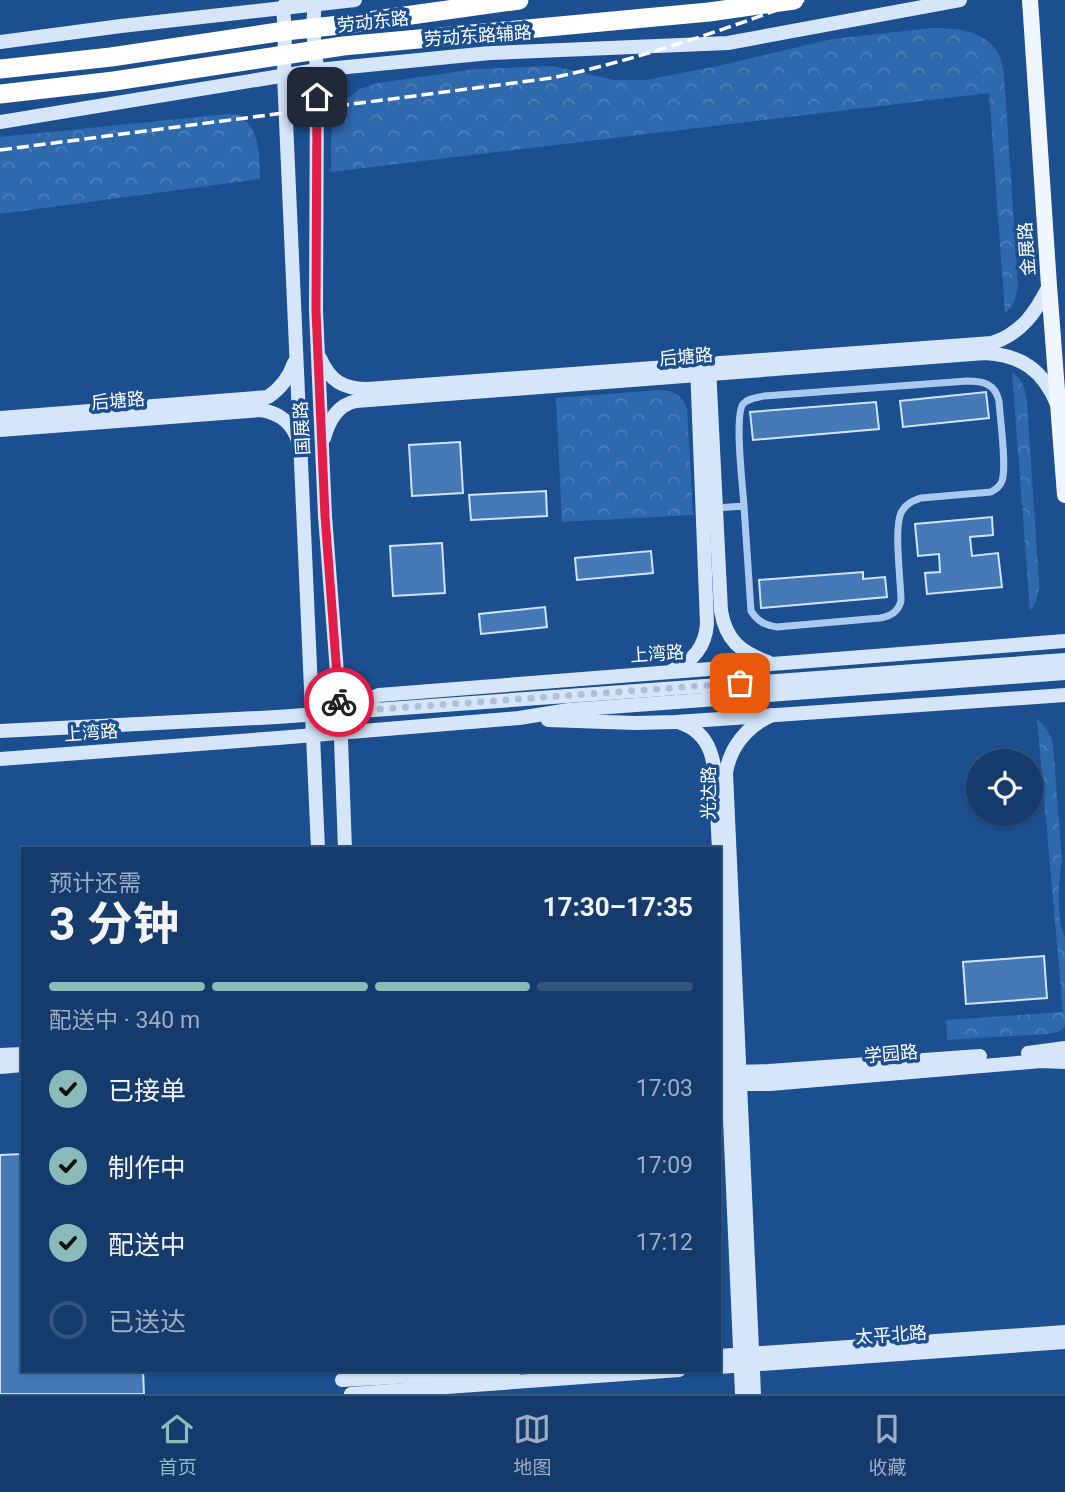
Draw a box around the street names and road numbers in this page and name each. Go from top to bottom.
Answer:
street label: 劳动东路 [336,7,410,36]
street label: 劳动东路辅路 [423,21,533,50]
street label: 金展路 [1014,221,1039,277]
street label: 后塘路 [658,344,714,369]
street label: 后塘路 [90,388,146,413]
street label: 国展路 [290,401,313,456]
street label: 上湾路 [629,641,685,666]
street label: 上湾路 [63,720,119,745]
street label: 光达路 [698,766,719,820]
street label: 学园路 [863,1041,919,1066]
street label: 太平北路 [854,1322,928,1347]

